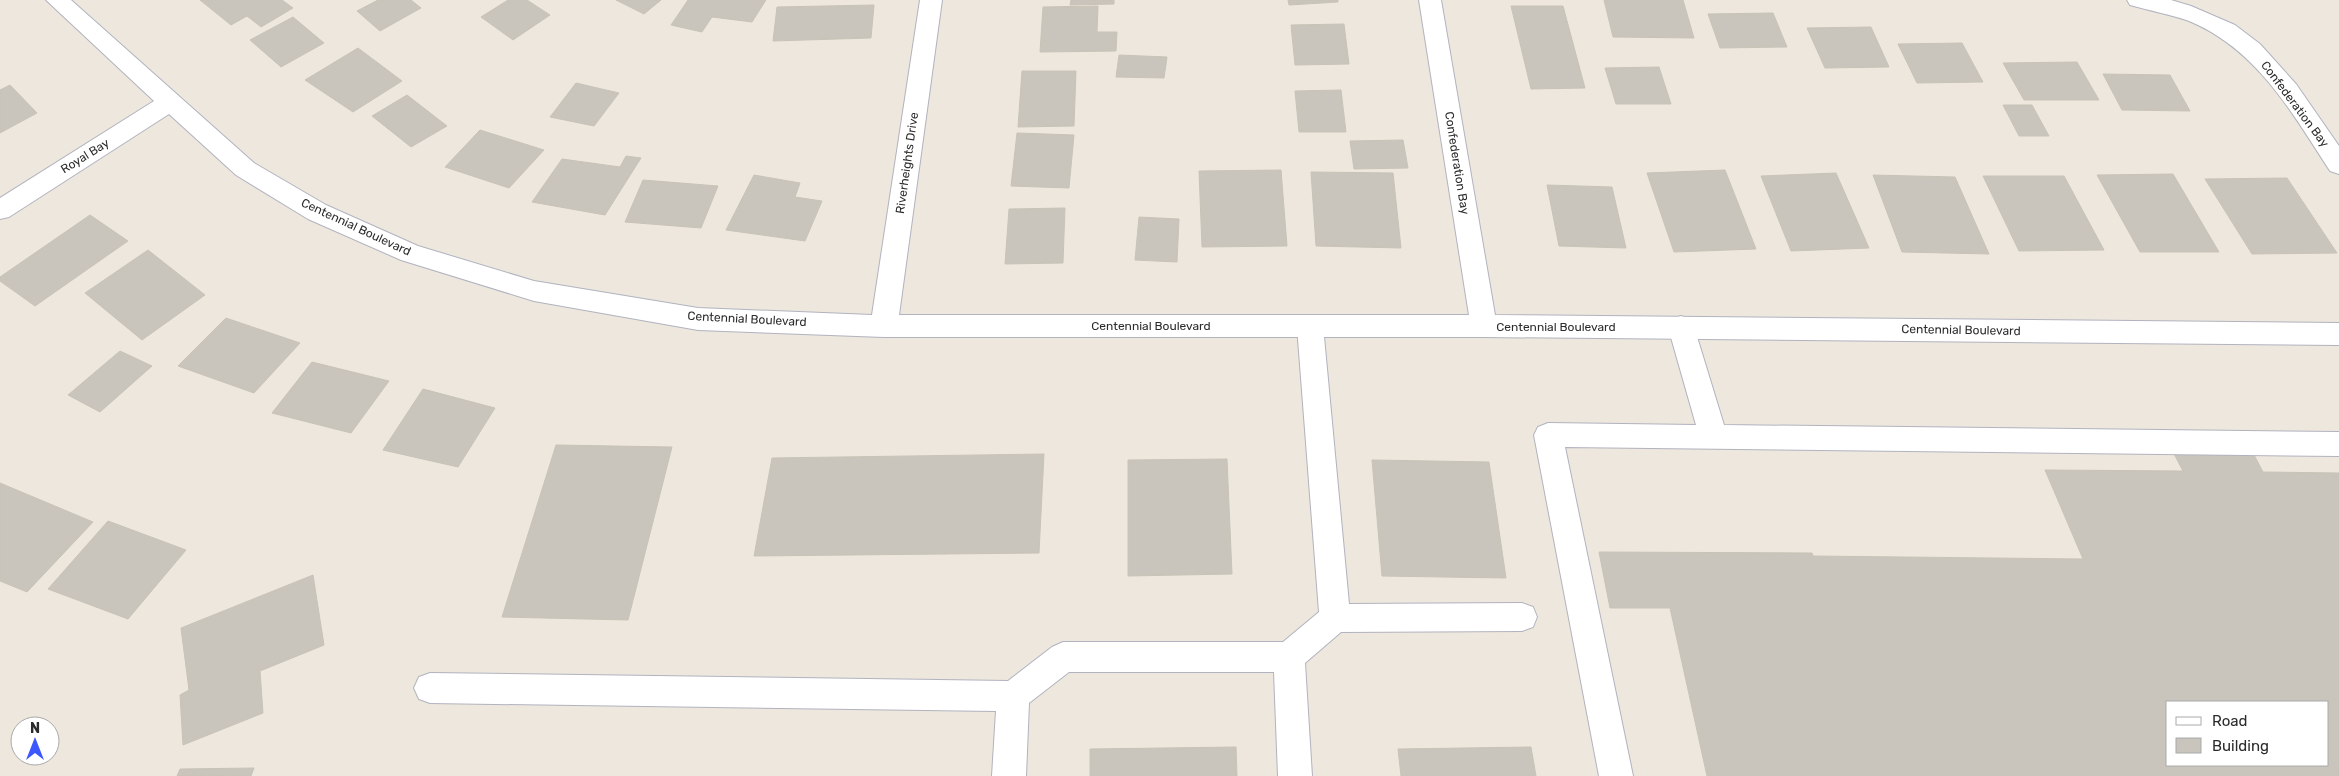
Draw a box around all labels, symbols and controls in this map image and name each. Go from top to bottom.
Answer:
street label: Confederation Bay [2258,58,2332,150]
street label: Riverheights Drive [893,111,921,215]
street label: Confederation Bay [1442,111,1472,216]
street label: Royal Bay [58,135,112,176]
street label: Centennial Boulevard [299,195,413,259]
street label: Centennial Boulevard [687,309,807,329]
street label: Centennial Boulevard [1091,319,1211,333]
street label: Centennial Boulevard [1496,320,1616,334]
street label: Centennial Boulevard [1901,322,2021,338]
legend [2166,701,2329,766]
text: Road [2212,712,2248,730]
north arrow [10,716,60,766]
text: N [30,720,40,737]
text: Building [2212,737,2269,755]

